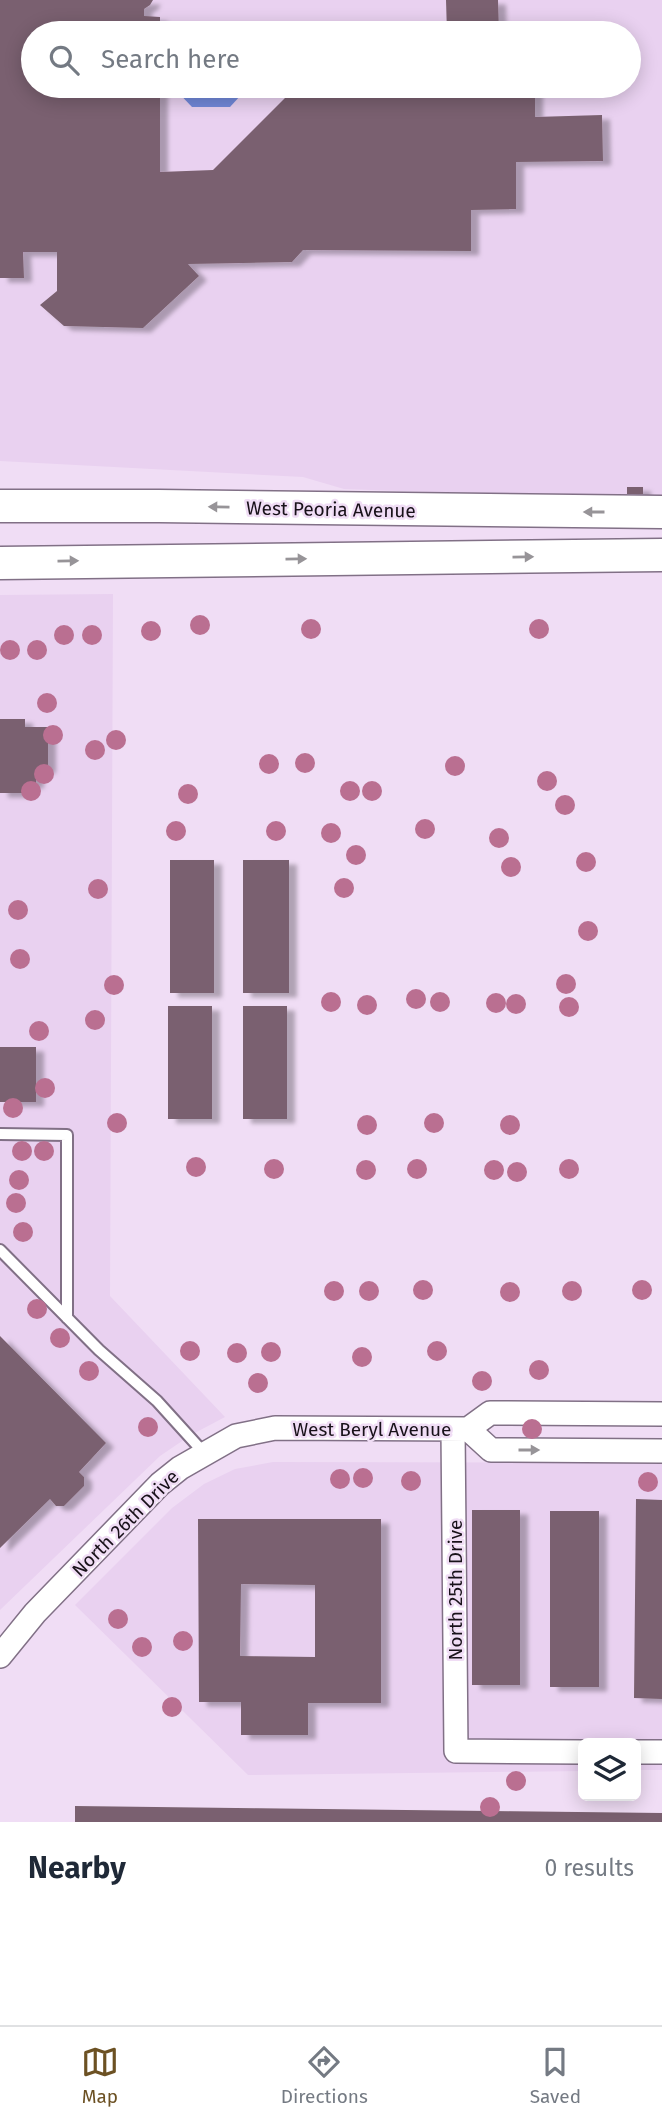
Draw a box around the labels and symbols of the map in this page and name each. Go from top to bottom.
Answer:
street label: West Peoria Avenue [246,497,416,522]
one-way arrow [208,501,230,513]
one-way arrow [583,506,605,518]
one-way arrow [512,551,534,563]
one-way arrow [285,553,307,565]
one-way arrow [57,556,79,567]
street label: West Beryl Avenue [293,1418,451,1441]
one-way arrow [518,1444,540,1456]
street label: North 26th Drive [67,1465,184,1582]
street label: North 25th Drive [444,1520,467,1660]

